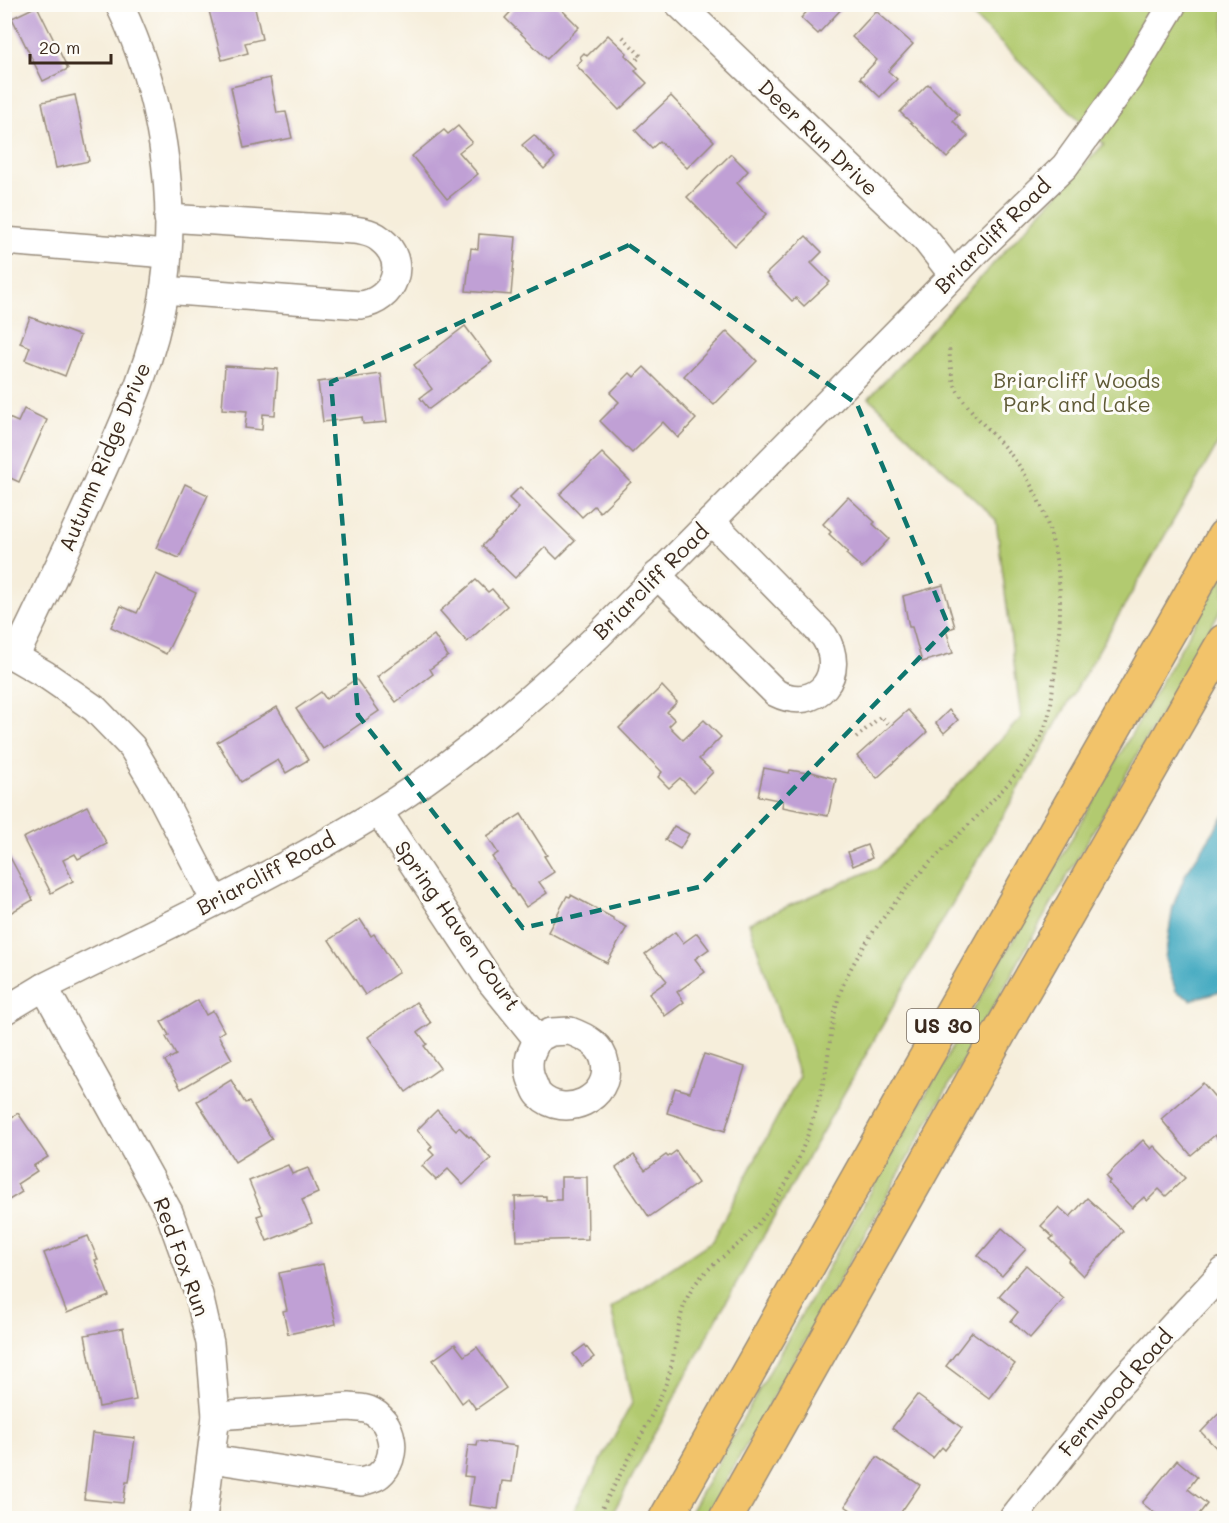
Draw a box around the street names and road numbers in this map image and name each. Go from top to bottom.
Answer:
street label: Deer Run Drive [753,73,885,201]
street label: Briarcliff Road [928,171,1056,299]
street label: Autumn Ridge Drive [52,358,156,555]
street label: Briarcliff Road [586,517,714,645]
street label: Briarcliff Road [191,825,339,921]
street label: Spring Haven Court [389,835,527,1015]
road number: US 30 [907,1009,979,1043]
street label: Red Fox Run [148,1193,216,1320]
street label: Fernwood Road [1052,1323,1178,1461]

